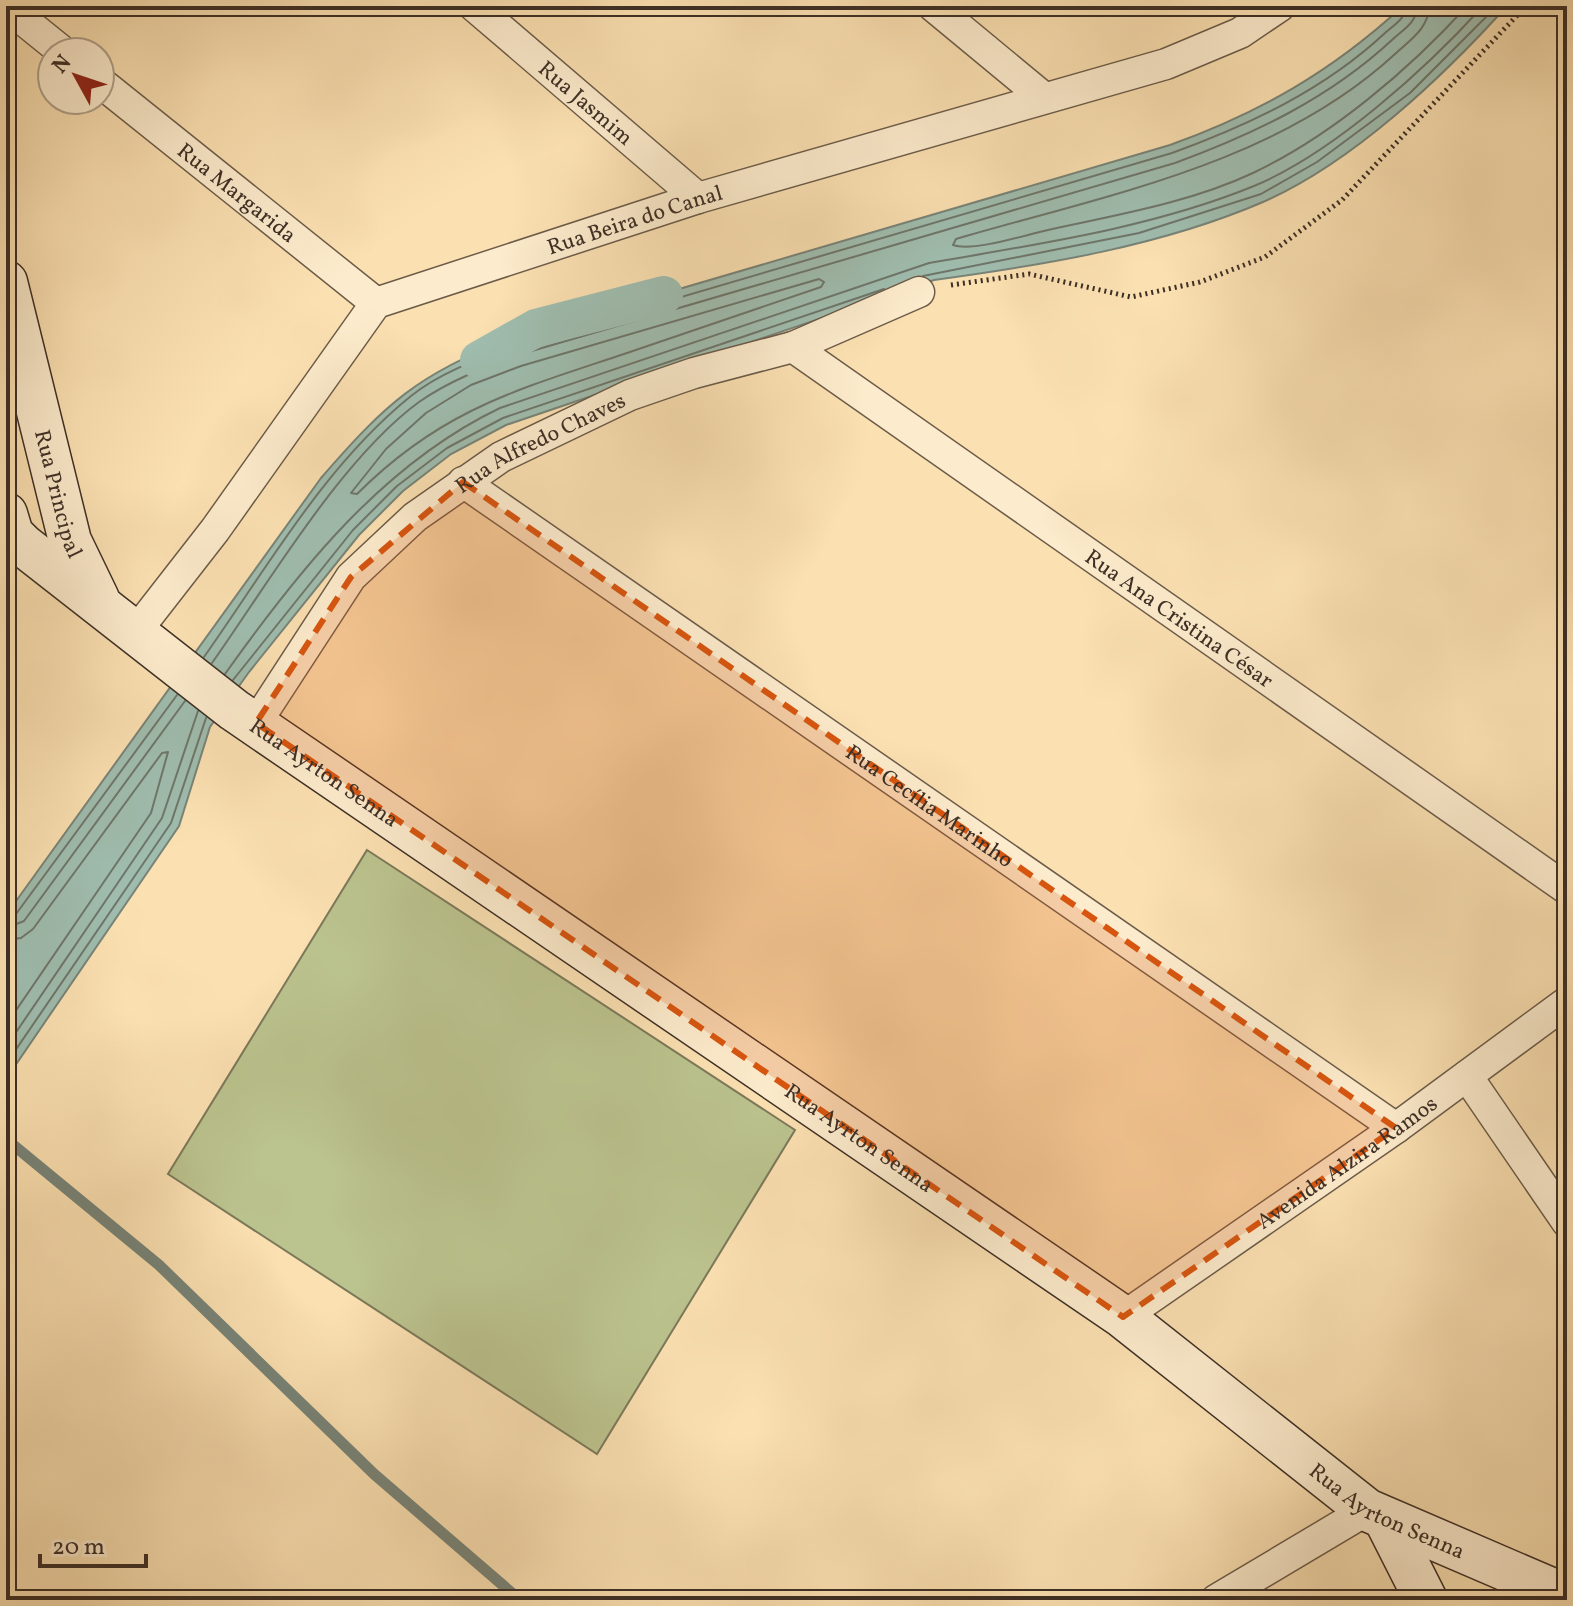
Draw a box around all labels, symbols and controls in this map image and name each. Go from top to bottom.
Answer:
north arrow [36,36,116,116]
text: N [46,49,80,81]
street label: Rua Jasmim [531,55,639,154]
street label: Rua Margarida [170,137,302,251]
street label: Rua Beira do Canal [544,179,727,264]
street label: Rua Alfredo Chaves [450,386,631,502]
street label: Rua Principal [25,427,89,564]
street label: Rua Ana Cristina César [1078,543,1279,697]
street label: Rua Ayrton Senna [242,712,404,836]
street label: Rua Cecília Marinho [838,738,1019,876]
street label: Rua Ayrton Senna [777,1077,939,1201]
street label: Avenida Alzira Ramos [1251,1090,1445,1238]
street label: Rua Ayrton Senna [1302,1457,1469,1568]
scale bar [40,1518,146,1568]
text: 20 m [52,1531,105,1565]

